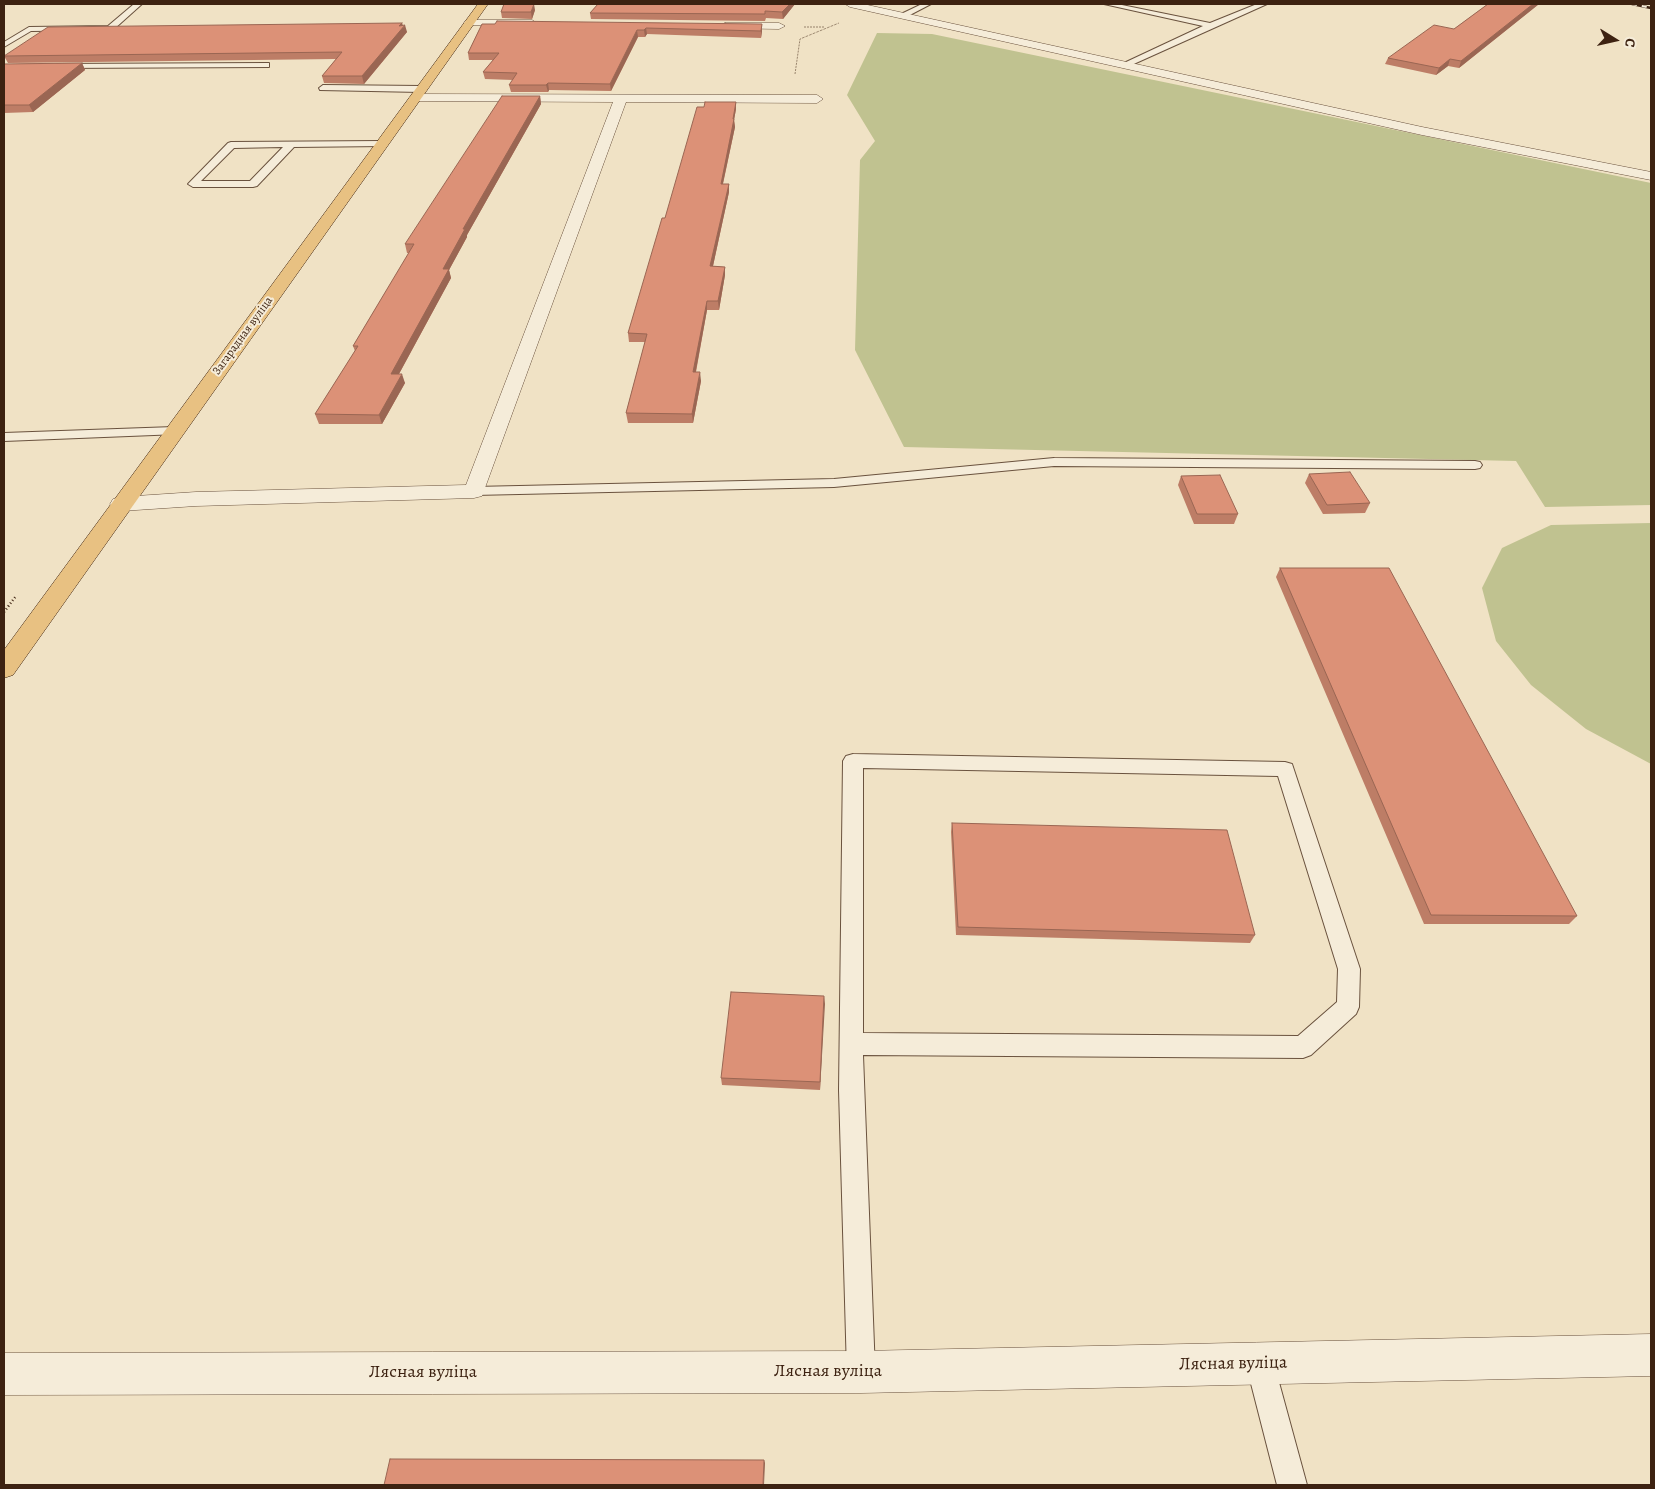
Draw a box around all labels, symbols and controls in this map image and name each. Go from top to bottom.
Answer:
north arrow [1590,15,1640,65]
text: С [1620,37,1640,49]
street label: Загарадная вуліца [210,294,276,378]
street label: Лясная вуліца [1179,1352,1287,1376]
street label: Лясная вуліца [774,1361,882,1383]
street label: Лясная вуліца [369,1362,477,1384]

